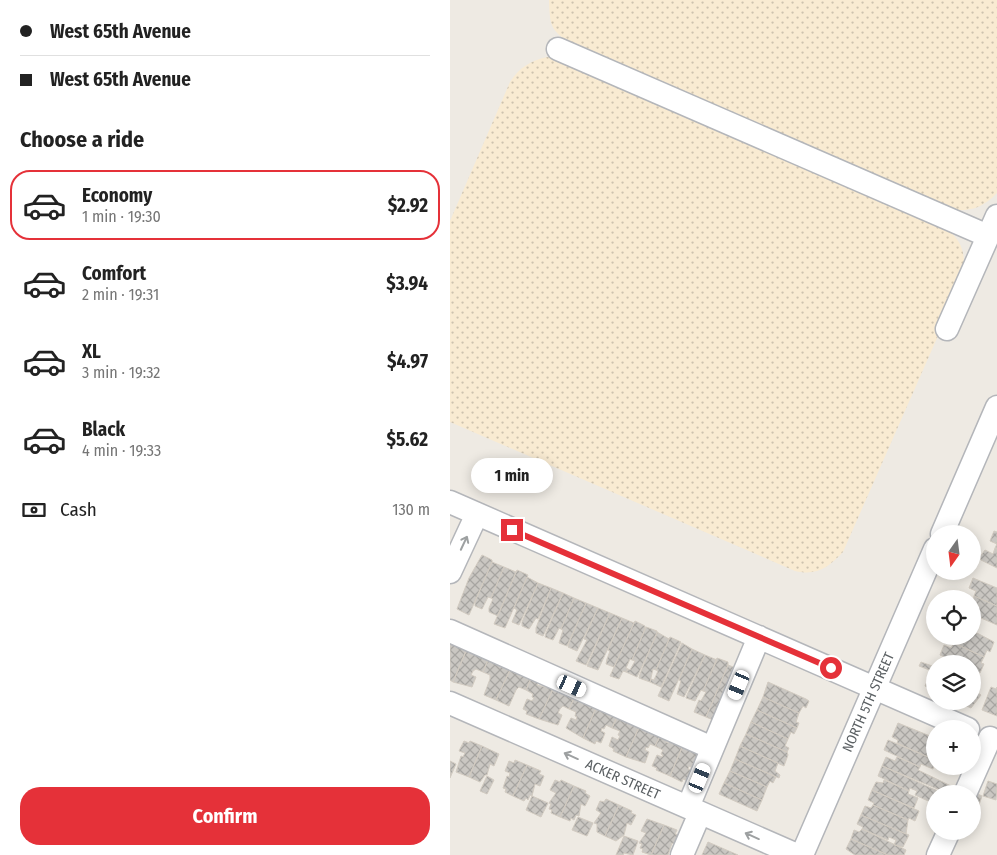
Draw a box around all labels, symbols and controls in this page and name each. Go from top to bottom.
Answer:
text: West 65th Avenue [50,20,191,43]
text: West 65th Avenue [50,68,191,91]
text: Choose a ride [20,126,144,153]
icon: car [22,183,67,228]
text: Economy [82,184,152,207]
text: $2.92 [388,194,428,217]
text: 1 min · 19:30 [82,207,161,226]
icon: car [22,261,67,306]
text: Comfort [82,262,146,285]
text: $3.94 [386,272,428,295]
text: 2 min · 19:31 [82,285,159,304]
icon: car [22,339,67,384]
text: XL [82,340,101,363]
text: $4.97 [387,350,428,373]
text: 3 min · 19:32 [82,363,160,382]
icon: car [22,417,67,462]
text: Black [82,418,125,441]
text: $5.62 [386,428,428,451]
text: 4 min · 19:33 [82,441,161,460]
callout: 1 min [471,458,553,492]
text: 1 min [495,466,529,485]
icon: cash [20,496,48,524]
text: Cash [60,498,97,521]
text: 130 m [392,500,430,519]
route end [501,519,523,541]
north arrow [926,525,981,580]
map controls [926,525,981,840]
one-way arrow [459,536,469,551]
button: locate [926,590,981,645]
street label: NORTH 5TH STREET [839,649,898,755]
button: layers [926,655,981,710]
route start [820,657,842,679]
car [726,668,751,702]
car [555,673,588,699]
button: + [926,720,981,775]
one-way arrow [564,751,579,761]
street label: ACKER STREET [583,756,663,804]
car [687,761,712,795]
button: − [926,785,981,840]
button: Confirm [20,787,430,845]
one-way arrow [745,830,760,840]

